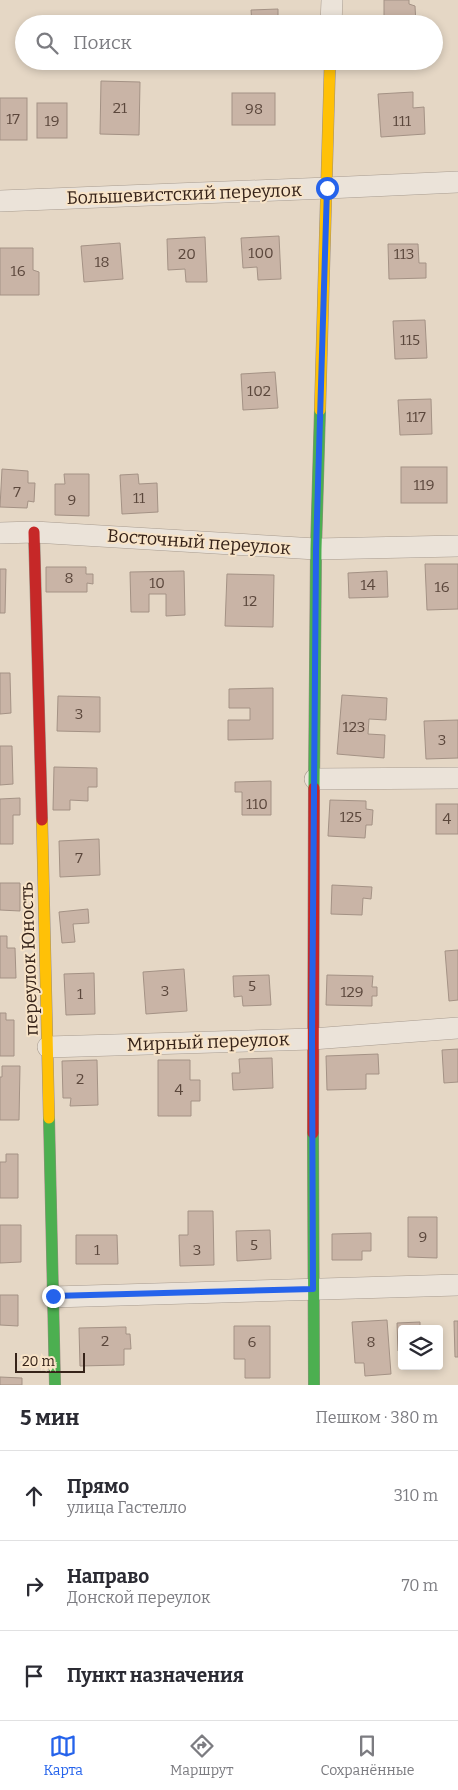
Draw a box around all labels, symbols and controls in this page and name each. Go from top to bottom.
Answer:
search box [15,15,443,70]
icon: search [33,29,61,57]
text: Поиск [73,31,132,54]
house number: 21 [113,99,127,117]
house number: 98 [245,100,263,118]
house number: 17 [6,110,20,128]
house number: 19 [45,112,59,130]
house number: 111 [393,112,411,130]
route start [316,177,339,200]
street label: Большевистский переулок [66,179,302,209]
house number: 100 [248,244,274,262]
house number: 20 [178,245,196,263]
house number: 113 [394,245,414,263]
house number: 18 [94,253,110,271]
house number: 16 [11,262,26,280]
house number: 115 [400,331,420,349]
house number: 102 [247,382,271,400]
house number: 117 [406,408,426,426]
house number: 119 [414,476,434,494]
house number: 7 [13,483,21,501]
house number: 11 [133,489,145,507]
house number: 9 [68,491,76,509]
street label: Восточный переулок [106,525,292,559]
house number: 8 [64,569,74,587]
house number: 10 [149,574,165,592]
house number: 14 [361,576,376,594]
house number: 16 [435,578,450,596]
house number: 12 [243,592,257,610]
house number: 3 [75,705,83,723]
house number: 123 [343,718,365,736]
house number: 3 [438,731,446,749]
house number: 110 [246,795,268,813]
house number: 125 [340,808,362,826]
house number: 4 [443,810,452,828]
house number: 7 [75,849,83,867]
street label: переулок Юность [15,882,43,1036]
house number: 5 [248,977,256,995]
house number: 3 [161,982,169,1000]
house number: 129 [340,983,364,1001]
house number: 1 [77,985,83,1003]
street label: Мирный переулок [126,1028,290,1056]
house number: 2 [76,1070,84,1088]
house number: 4 [175,1081,184,1099]
house number: 9 [419,1228,427,1246]
house number: 5 [250,1236,258,1254]
house number: 1 [94,1241,100,1259]
house number: 3 [193,1241,201,1259]
route end [42,1285,65,1308]
map controls [398,1325,443,1370]
button: layers [398,1325,443,1370]
house number: 2 [101,1332,109,1350]
house number: 6 [248,1333,257,1351]
house number: 8 [366,1333,376,1351]
scale bar [15,1350,85,1373]
text: 20 m [22,1353,55,1370]
text: 5 мин [20,1405,79,1431]
text: Пешком · 380 m [316,1408,438,1427]
text: Прямо [67,1475,129,1498]
icon: ahead [20,1482,48,1510]
text: 310 m [394,1486,438,1505]
text: улица Гастелло [67,1498,187,1517]
text: Направо [67,1565,149,1588]
icon: right [20,1572,48,1600]
text: 70 m [402,1576,438,1595]
text: Донской переулок [67,1588,210,1607]
icon: arrive [20,1662,48,1690]
text: Пункт назначения [67,1664,244,1687]
tab: Карта [44,1732,83,1779]
tab: Маршрут [170,1732,233,1779]
tab: Сохранённые [320,1732,414,1779]

